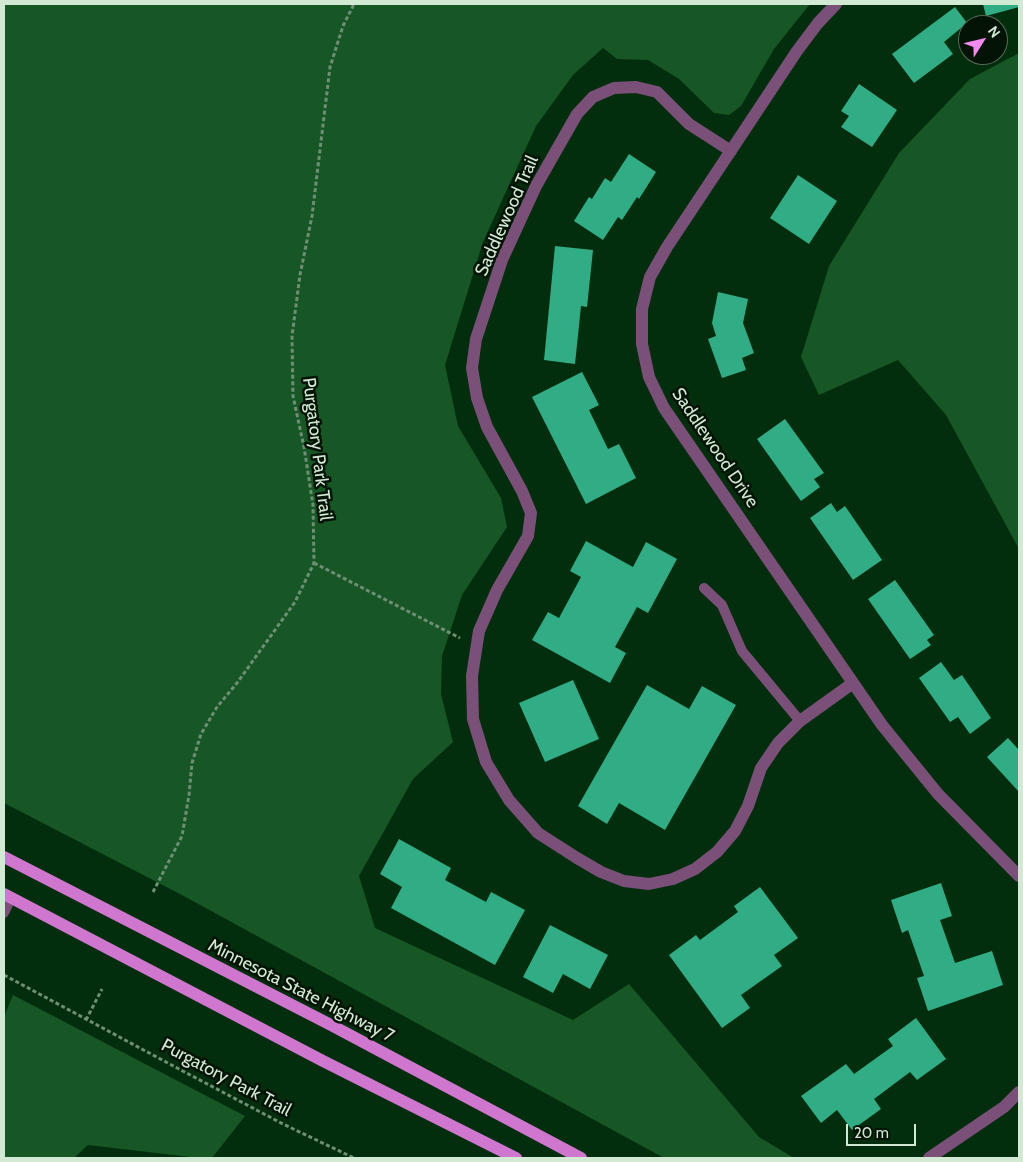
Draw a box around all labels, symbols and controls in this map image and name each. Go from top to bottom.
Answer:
north arrow [958,15,1008,65]
text: N [984,22,1005,41]
street label: Saddlewood Trail [471,152,543,280]
street label: Purgatory Park Trail [297,376,337,522]
street label: Saddlewood Drive [667,384,763,512]
street label: Minnesota State Highway 7 [204,935,398,1047]
street label: Purgatory Park Trail [157,1035,295,1121]
scale bar [848,1114,918,1146]
text: 20 m [854,1124,889,1142]

